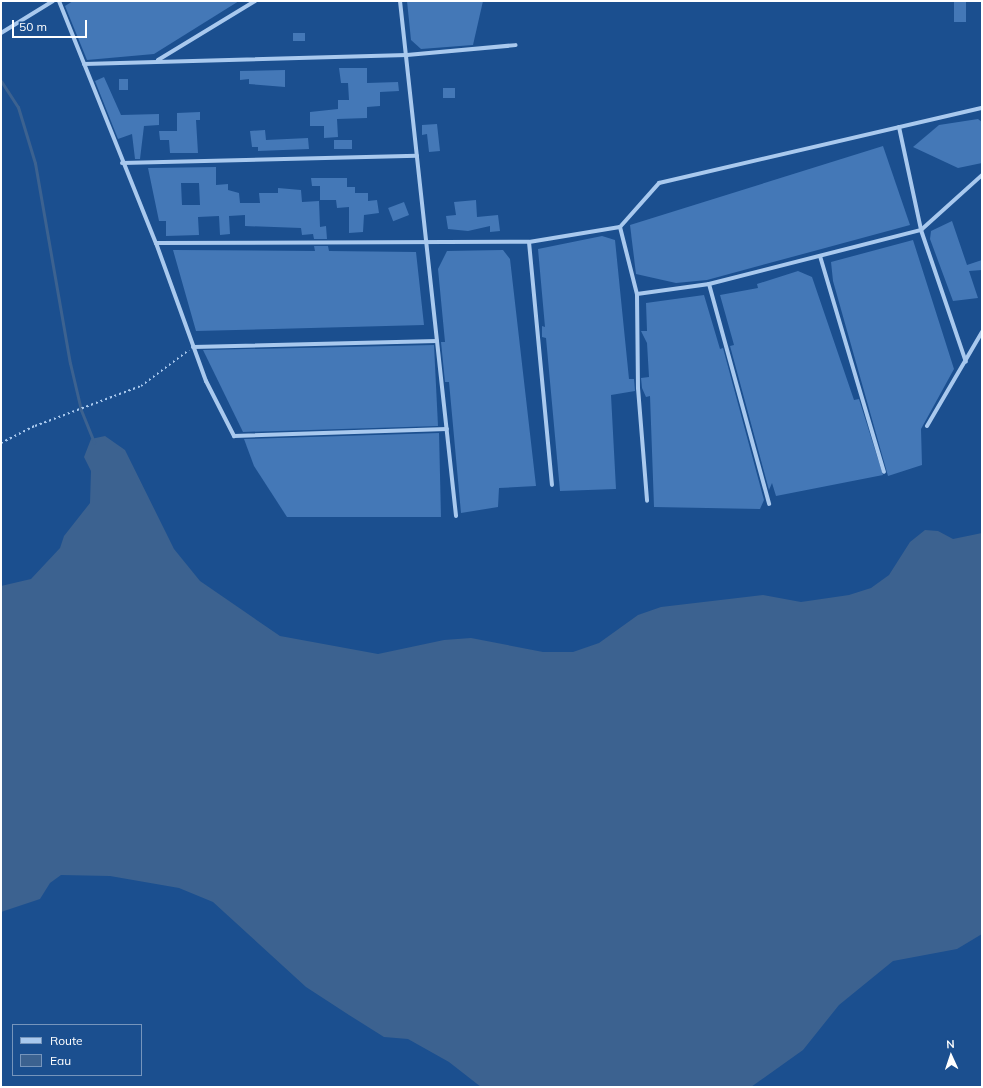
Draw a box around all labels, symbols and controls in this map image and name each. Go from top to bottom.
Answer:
scale bar [14,12,89,38]
text: 50 m [19,19,47,34]
legend [12,1024,142,1076]
text: Route [50,1033,83,1048]
north arrow [931,1036,971,1076]
text: N [946,1037,955,1051]
text: Eau [50,1053,71,1068]

